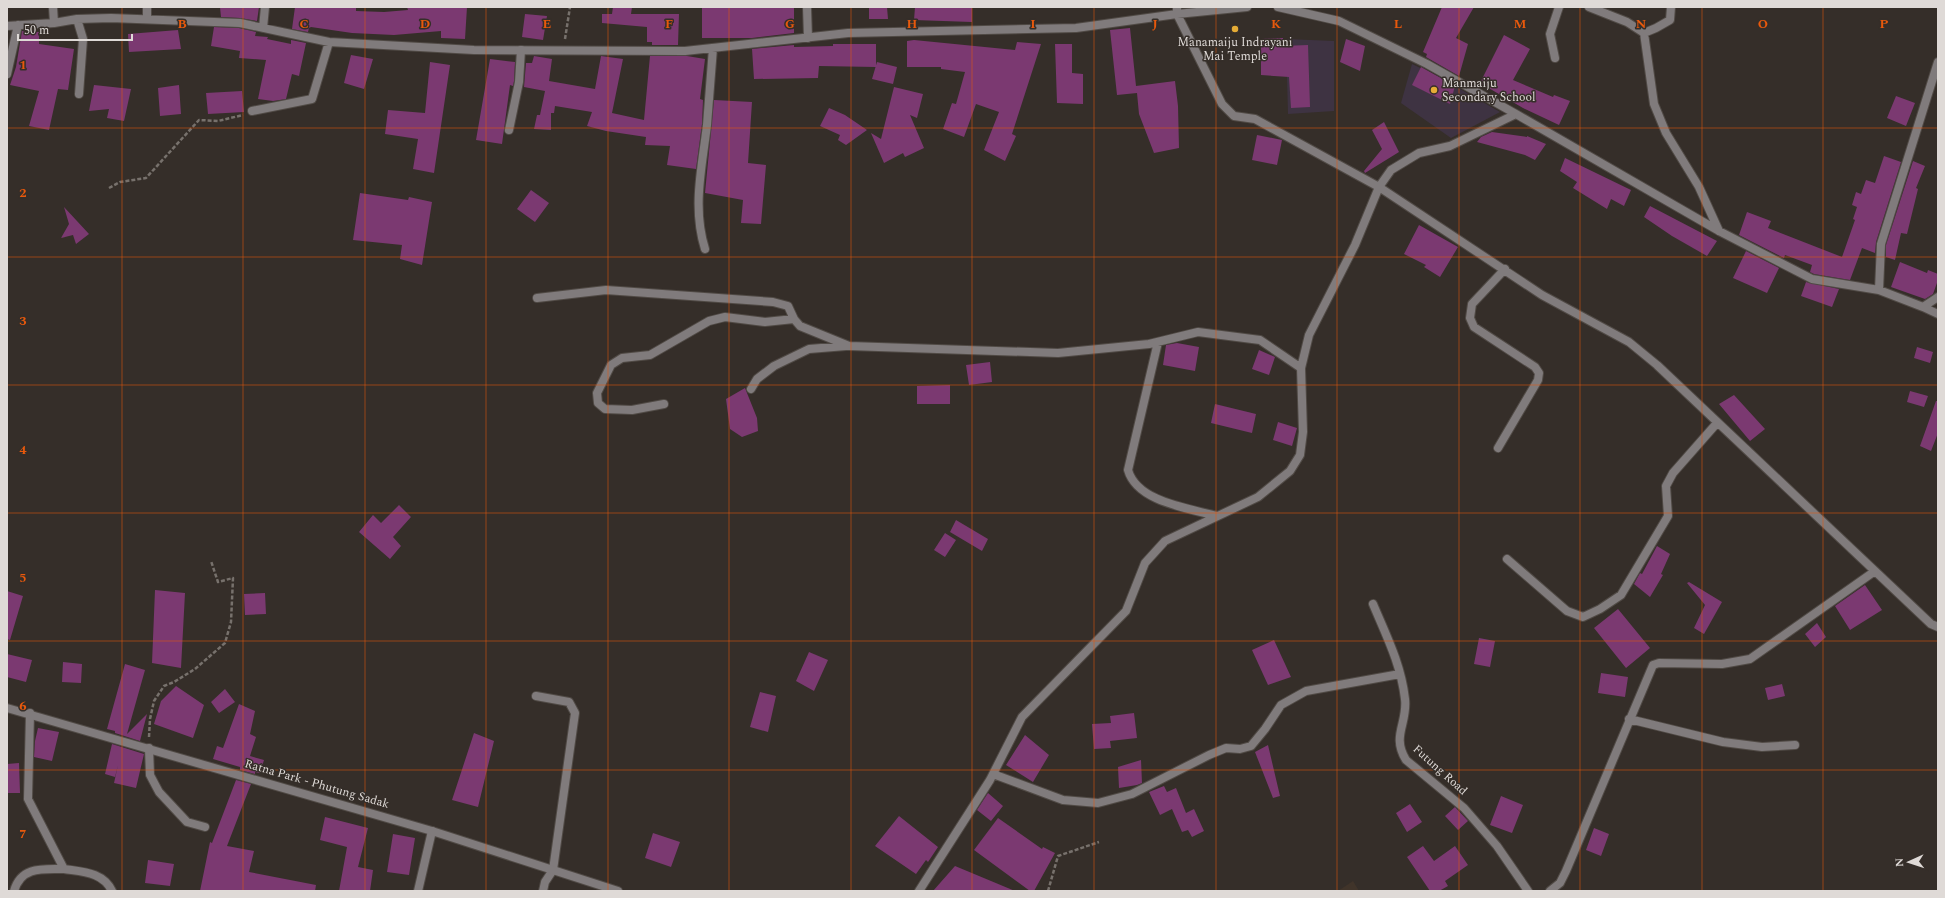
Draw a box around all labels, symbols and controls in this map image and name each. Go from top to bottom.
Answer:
text: B [177,14,187,34]
text: C [299,14,309,34]
text: D [420,14,430,34]
text: E [543,14,552,34]
text: F [665,14,673,34]
text: G [785,14,795,34]
text: H [907,14,918,34]
text: I [1030,14,1036,34]
text: J [1152,14,1158,34]
text: K [1271,14,1281,34]
text: L [1394,14,1402,34]
text: M [1514,14,1527,34]
text: N [1636,14,1647,34]
text: O [1758,14,1768,34]
text: P [1880,14,1889,34]
scale bar [18,16,132,42]
text: 50 m [24,21,49,40]
marker: Manamaiju Indrayani Mai Temple [1230,24,1240,34]
place label: Manamaiju Indrayani Mai Temple [1178,33,1293,66]
text: 1 [19,55,27,75]
place label: Manmaiju Secondary School [1442,74,1536,107]
marker: Manmaiju Secondary School [1429,85,1439,95]
text: 2 [19,183,27,203]
text: 3 [19,311,27,331]
text: 4 [19,440,27,460]
text: 5 [19,568,27,588]
text: 6 [19,696,27,716]
street label: Futung Road [1408,740,1472,800]
street label: Ratna Park - Phutung Sadak [242,754,392,814]
text: 7 [19,824,27,844]
north arrow [1889,842,1929,882]
text: N [1891,858,1908,867]

